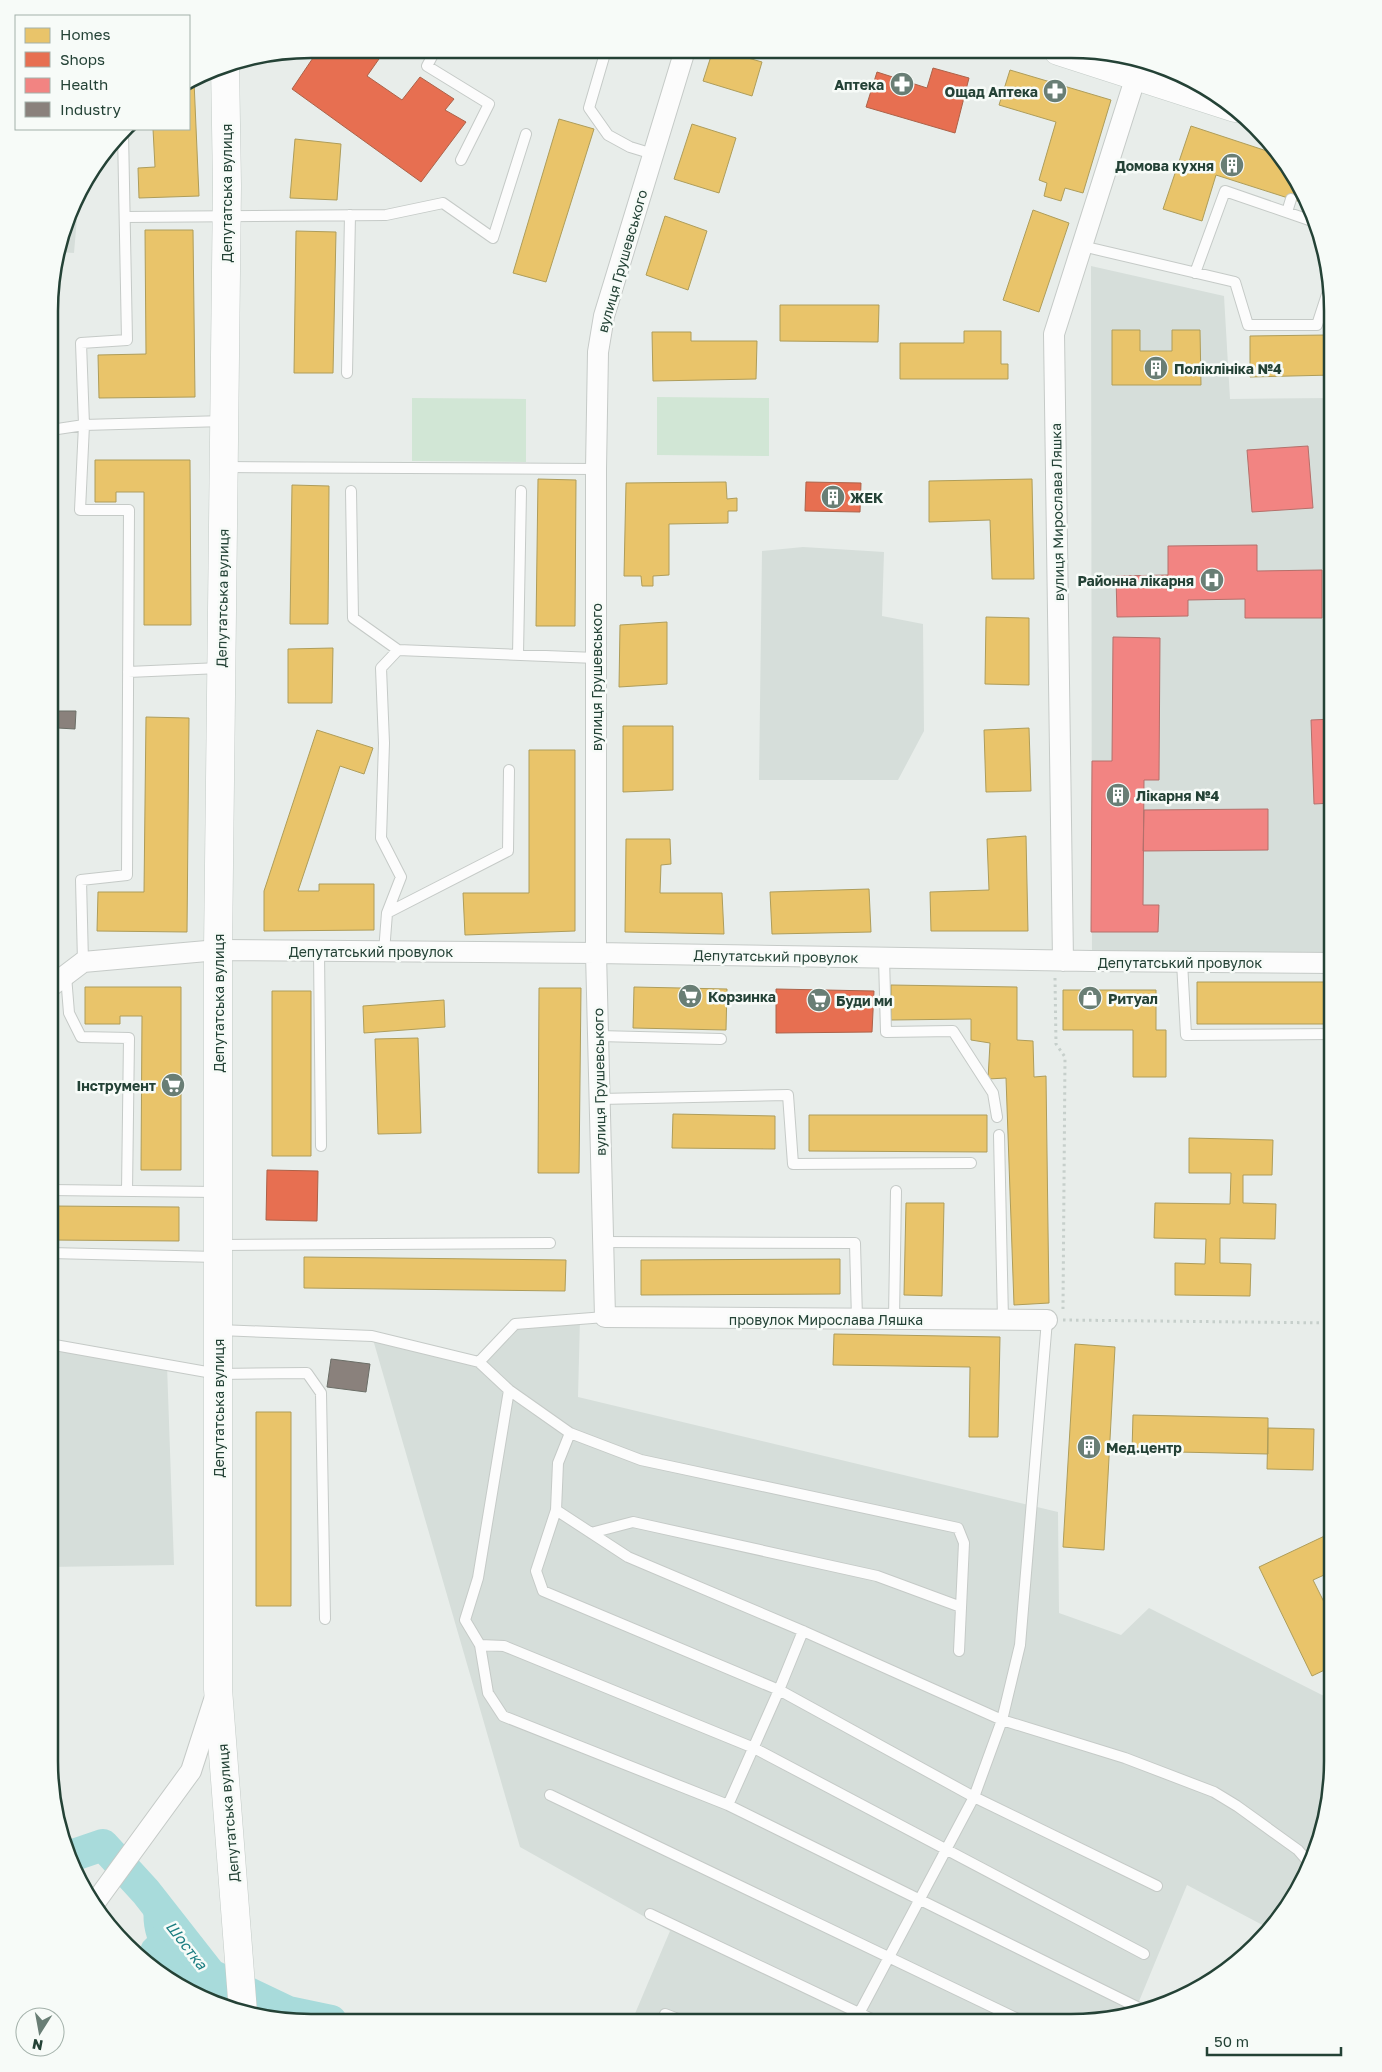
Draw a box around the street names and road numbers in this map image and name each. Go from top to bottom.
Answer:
street label: Депутатська вулиця [218,124,235,262]
street label: вулиця Грушевського [593,188,651,334]
street label: вулиця Мирослава Ляшка [1047,423,1067,601]
street label: Депутатська вулиця [212,528,232,668]
street label: вулиця Грушевського [588,603,605,751]
street label: Депутатська вулиця [210,934,227,1072]
street label: Депутатський провулок [289,943,453,960]
street label: Депутатський провулок [694,946,858,966]
street label: Депутатський провулок [1098,954,1262,971]
street label: вулиця Грушевського [589,1008,609,1156]
street label: провулок Мирослава Ляшка [729,1311,923,1328]
street label: Депутатська вулиця [210,1339,227,1477]
street label: Депутатська вулиця [213,1743,243,1883]

